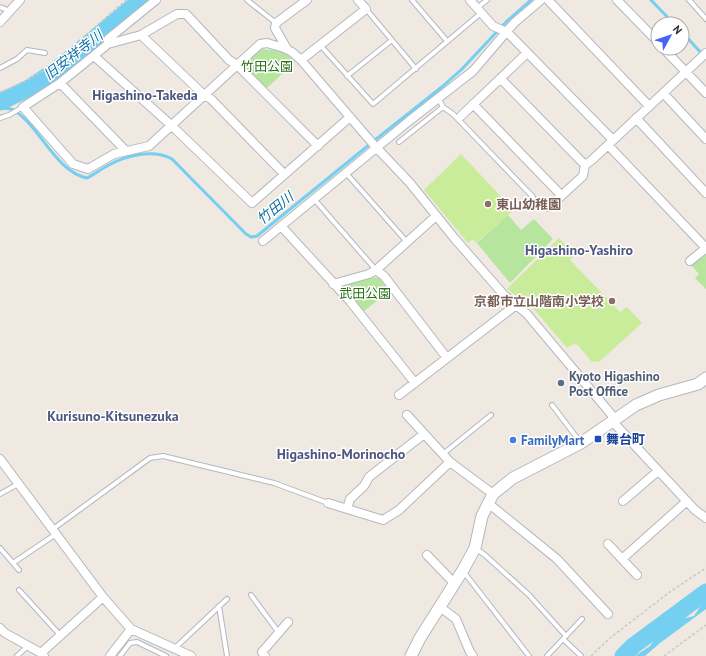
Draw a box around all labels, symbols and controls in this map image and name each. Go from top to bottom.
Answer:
north arrow [650,16,690,56]
text: N [670,22,685,37]
water label: 旧安祥寺川 [40,25,108,84]
park label: 竹田公園 [241,58,293,75]
district label: Higashino-Takeda [92,86,198,104]
water label: 竹田川 [253,187,299,228]
place label: 東山幼稚園 [496,196,561,213]
marker: 東山幼稚園 [483,199,493,209]
district label: Higashino-Yashiro [525,241,634,259]
park label: 武田公園 [339,285,391,302]
place label: 京都市立山階南小学校 [474,293,604,310]
marker: 京都市立山階南小学校 [607,296,617,306]
place label: Kyoto Higashino Post Office [569,368,660,400]
marker: Kyoto Higashino Post Office [556,378,566,388]
district label: Kurisuno-Kitsunezuka [47,407,179,425]
place label: 舞台町 [606,431,645,448]
place label: FamilyMart [521,432,585,449]
marker: 舞台町 [593,434,603,444]
marker: FamilyMart [508,435,518,445]
district label: Higashino-Morinocho [277,445,406,463]

